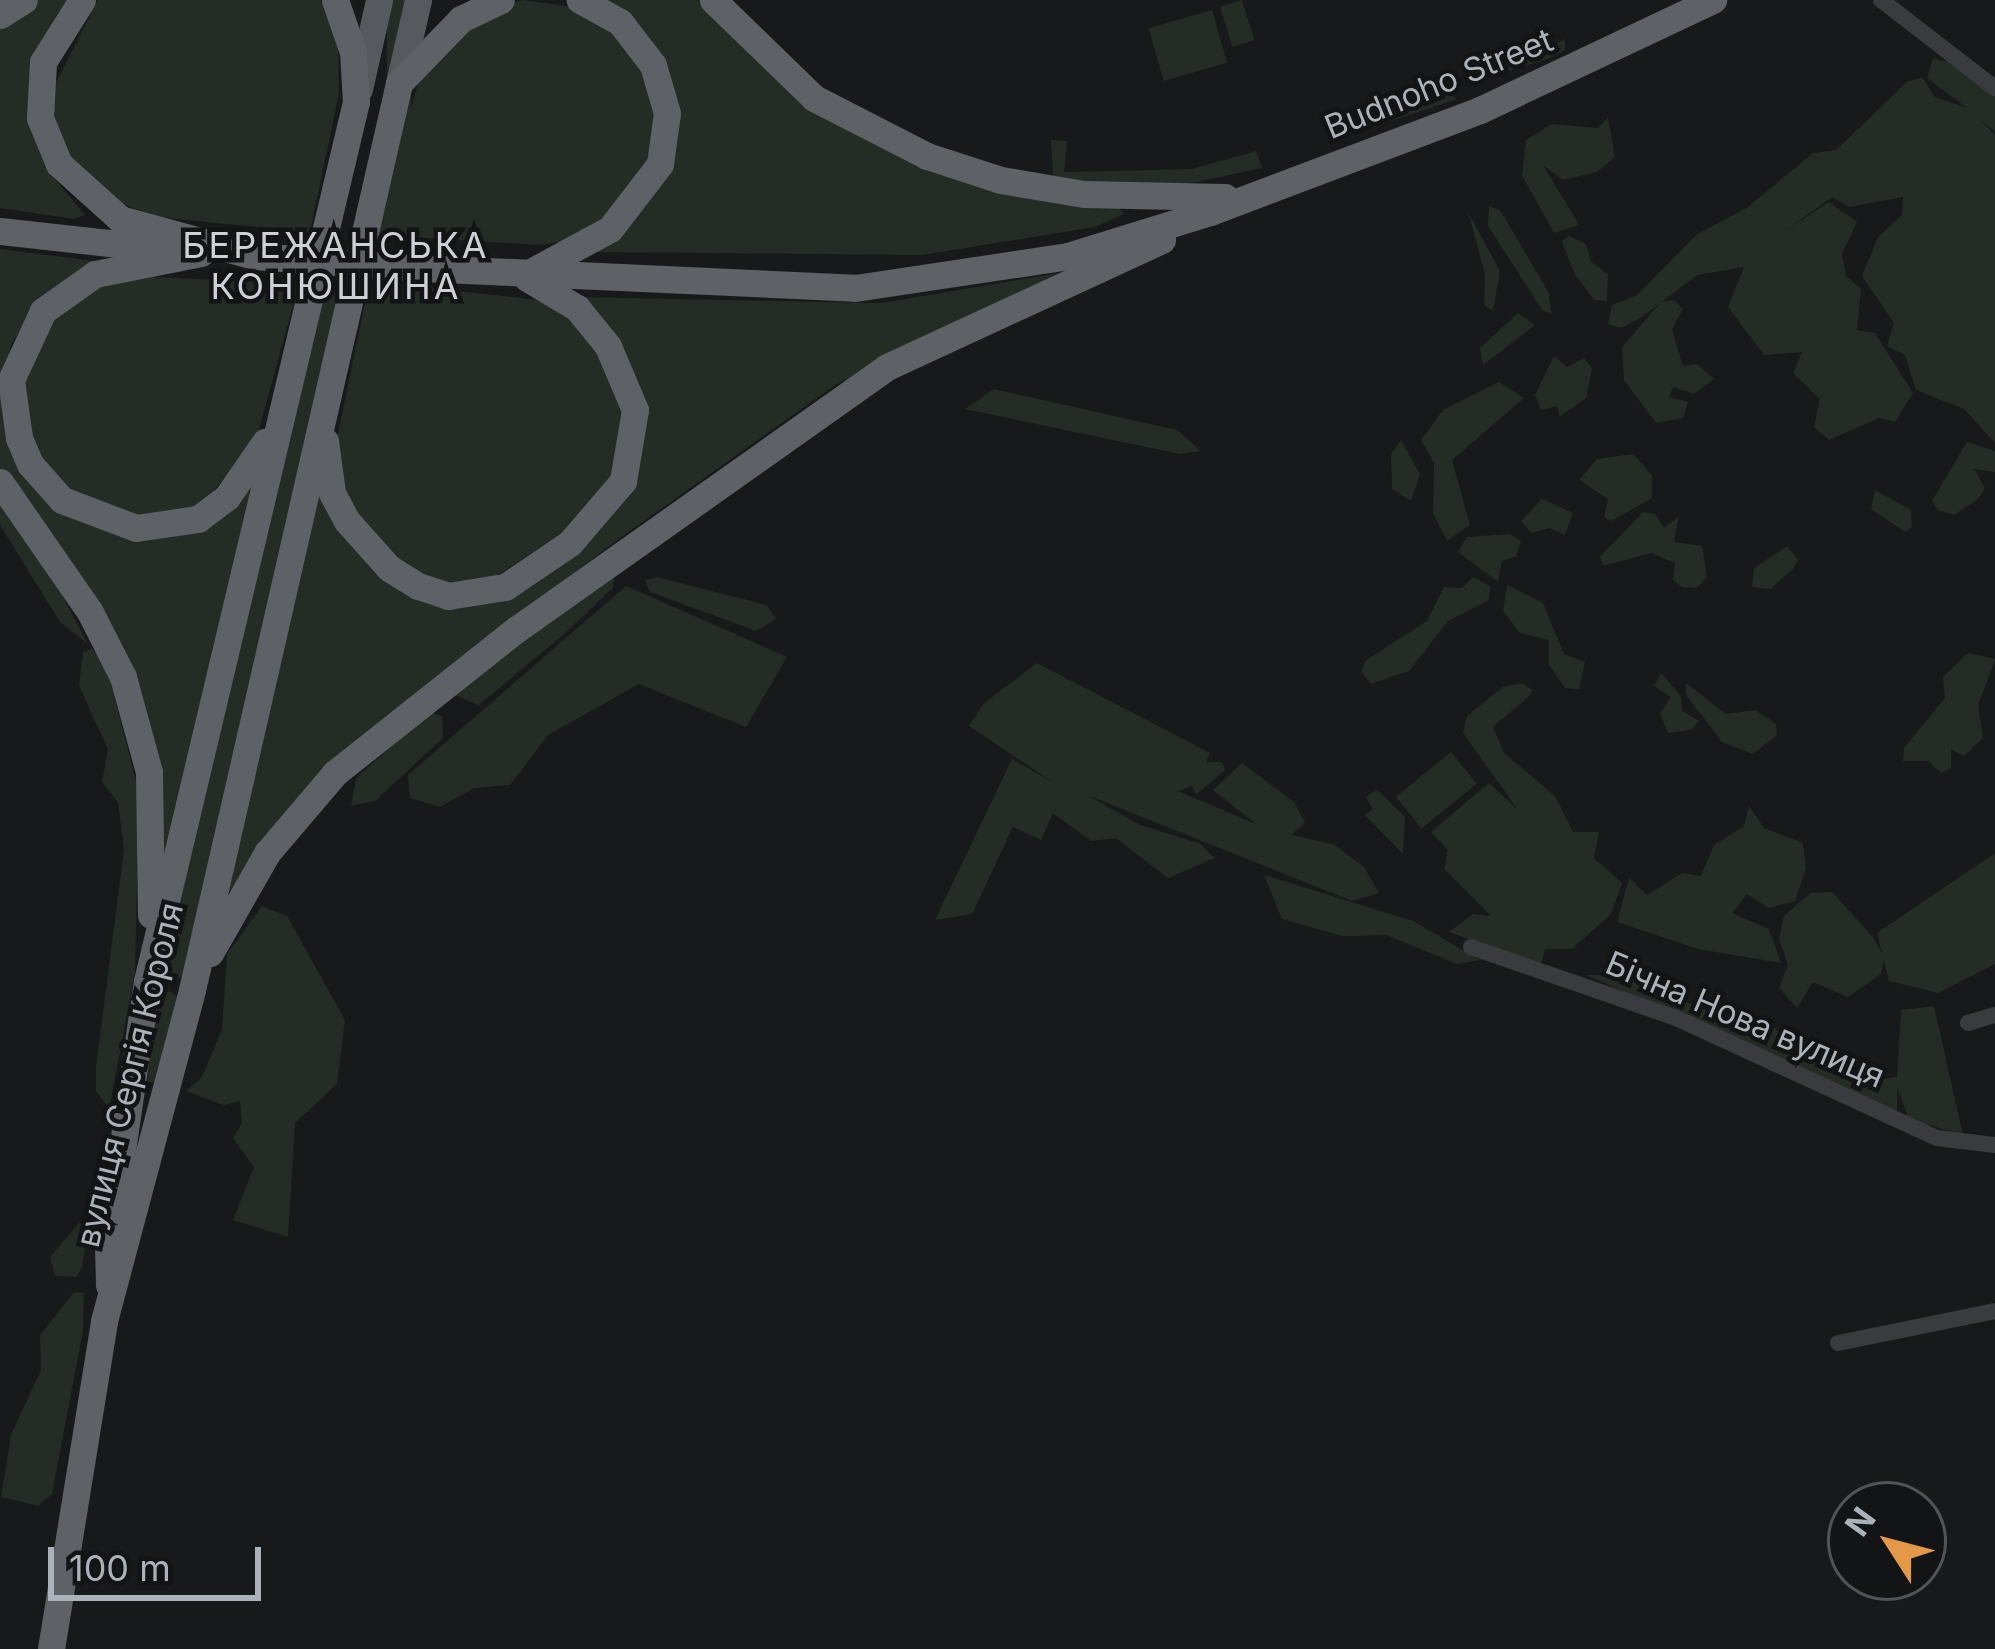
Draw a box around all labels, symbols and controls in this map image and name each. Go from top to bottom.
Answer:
street label: Budnoho Street [1319,20,1559,148]
district label: БЕРЕЖАНСЬКА КОНЮШИНА [182,223,490,308]
street label: вулиця Сергія Короля [68,899,192,1251]
street label: Бічна Нова вулиця [1600,943,1890,1097]
north arrow [1827,1481,1947,1601]
text: N [1837,1500,1884,1544]
scale bar [54,1523,267,1597]
text: 100 m [69,1546,171,1590]

